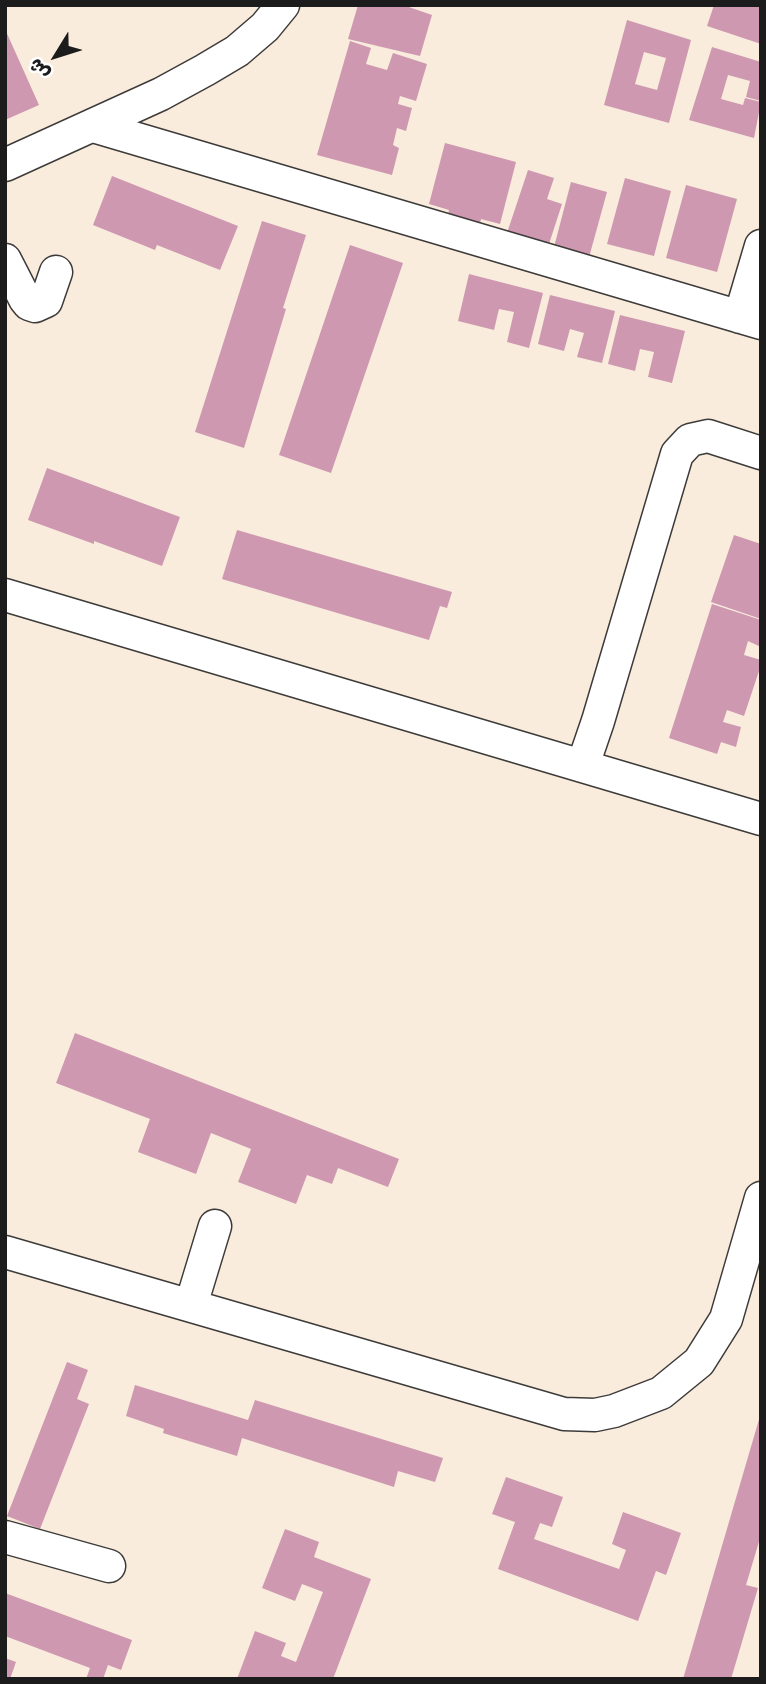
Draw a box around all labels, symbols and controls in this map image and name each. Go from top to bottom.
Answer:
north arrow [21,21,91,91]
text: ش [24,53,55,85]

